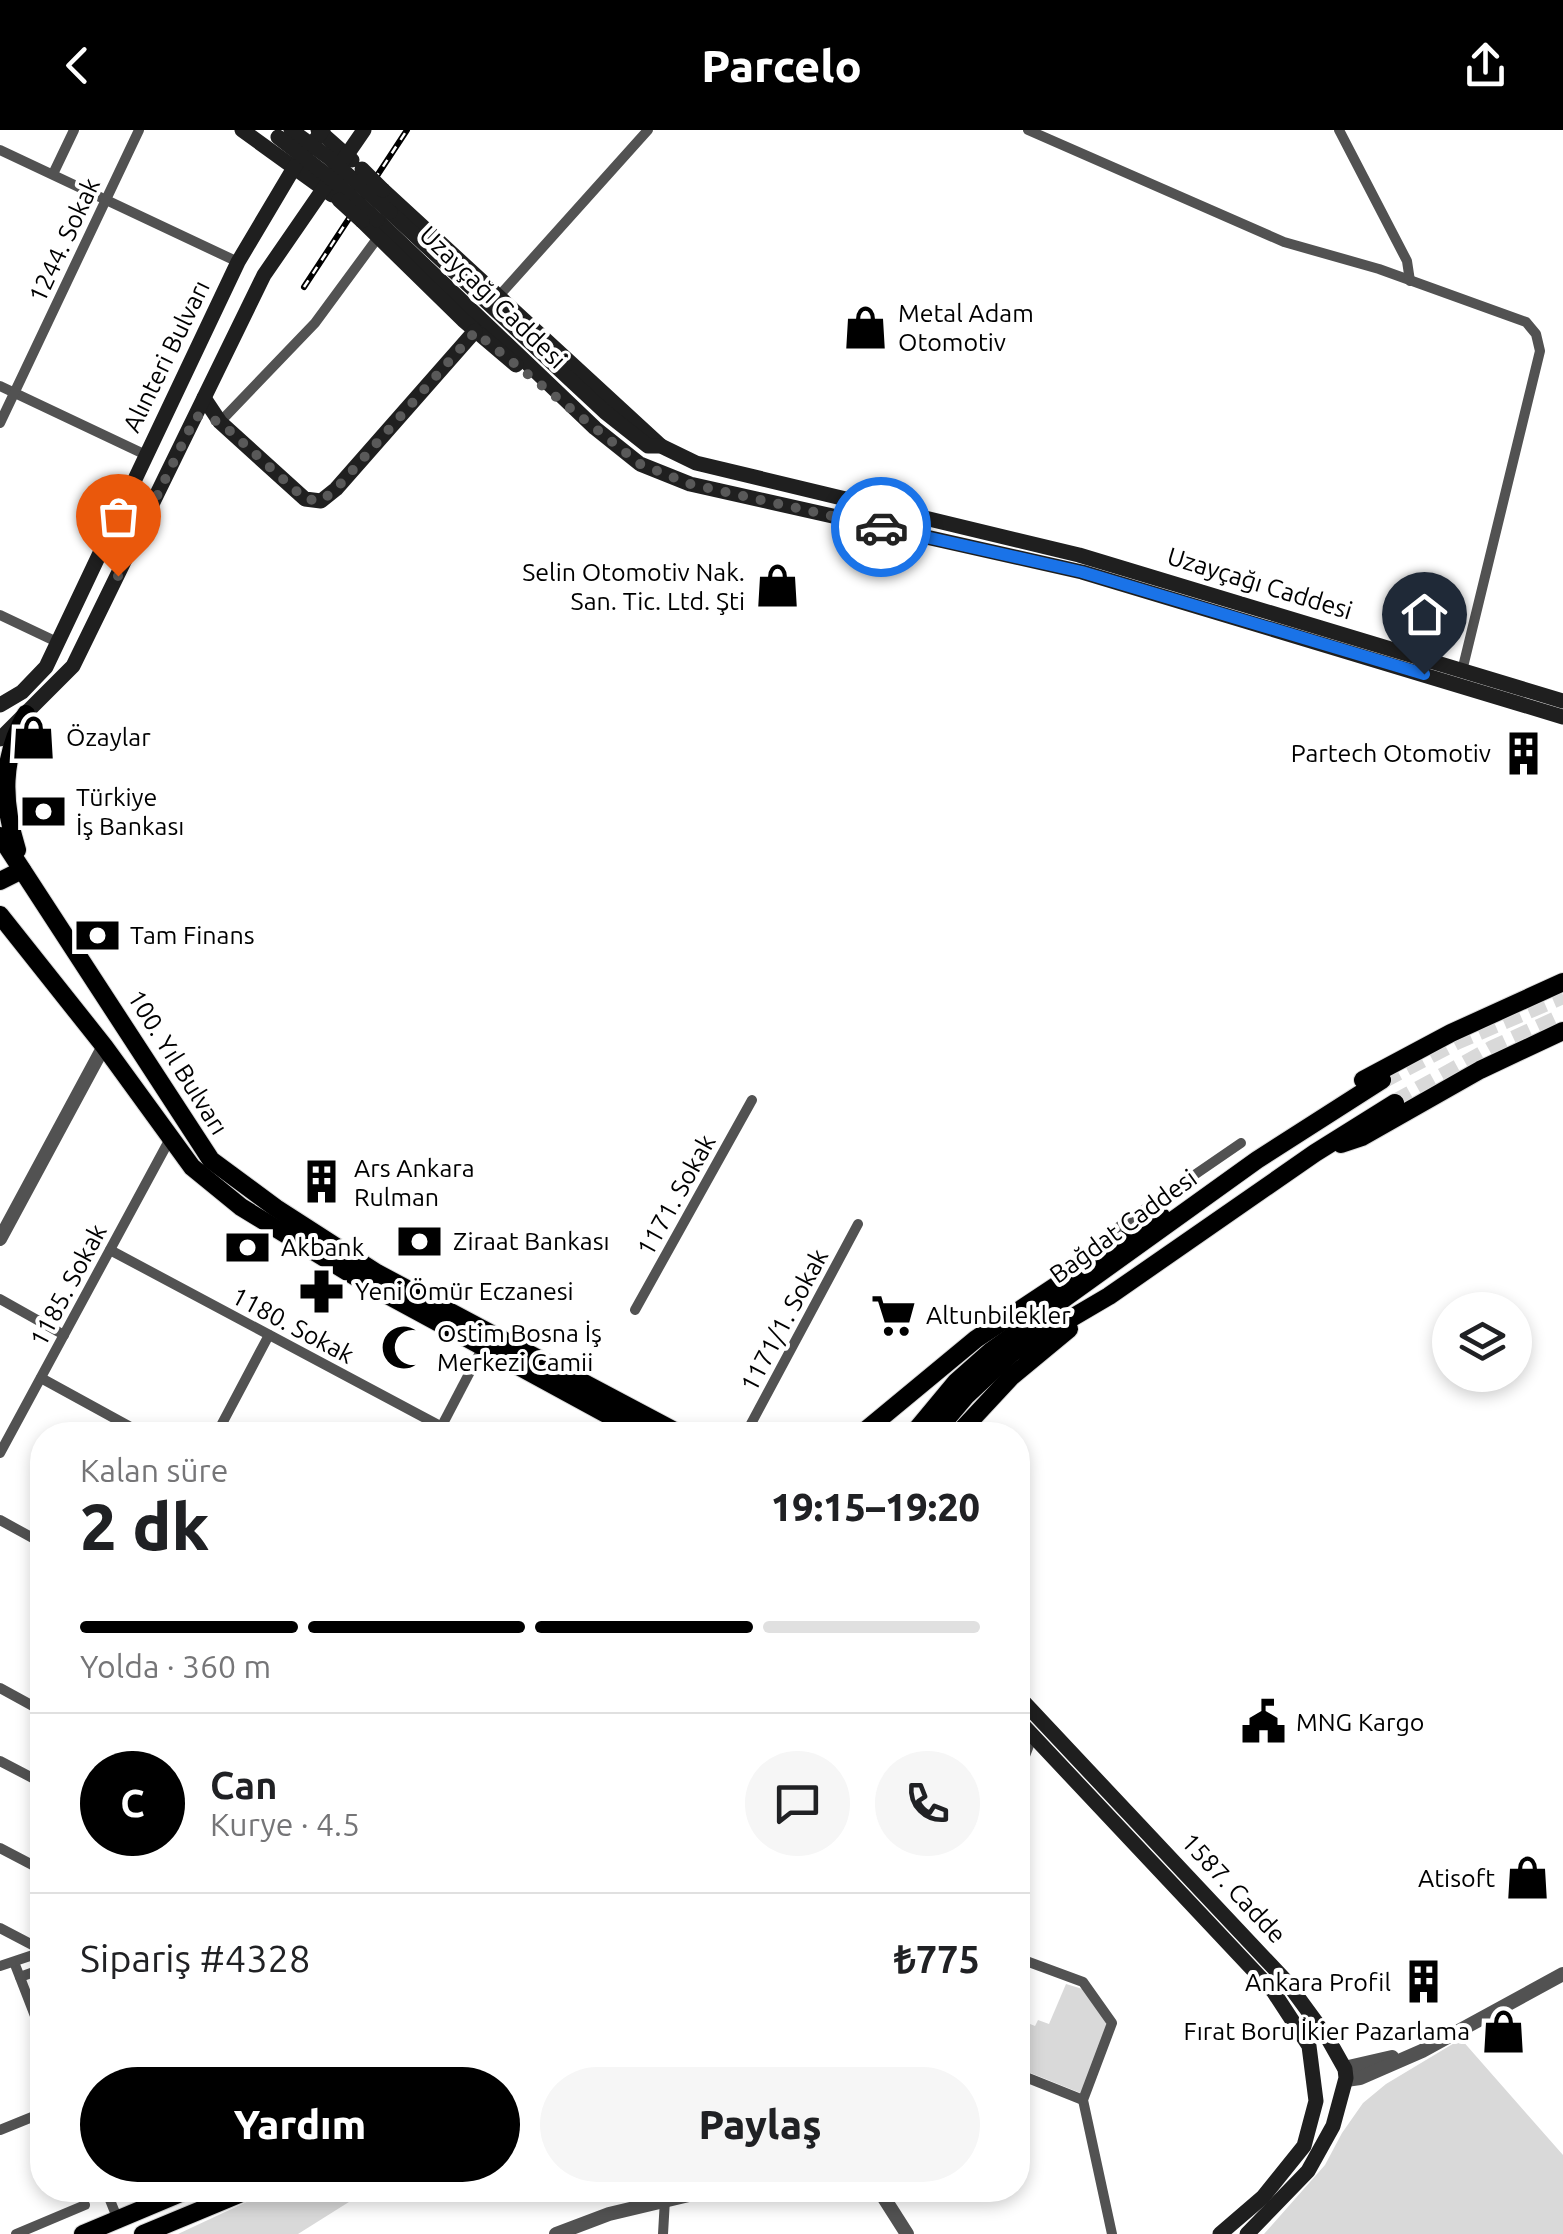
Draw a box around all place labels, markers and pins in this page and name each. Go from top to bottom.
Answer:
place label: Metal Adam Otomotiv [898,299,1034,356]
shop icon: Metal Adam Otomotiv [841,303,889,351]
pin [76,474,161,577]
place label: Selin Otomotiv Nak. San. Tic. Ltd. Şti [522,558,745,615]
shop icon: Selin Otomotiv Nak. San. Tic. Ltd. Şti [754,562,802,610]
pin [1382,572,1467,675]
shop icon: Özaylar [9,713,57,761]
place label: Özaylar [66,723,151,751]
building icon: Partech Otomotiv [1500,729,1548,777]
place label: Partech Otomotiv [1291,739,1491,767]
place label: Türkiye İş Bankası [76,783,184,840]
bank icon: Türkiye İş Bankası [19,787,67,835]
bank icon: Tam Finans [73,911,121,959]
place label: Tam Finans [130,921,255,949]
place label: Ars Ankara Rulman [354,1154,475,1211]
building icon: Ars Ankara Rulman [297,1158,345,1206]
bank icon: Ziraat Bankası [396,1217,444,1265]
bank icon: Akbank [224,1223,272,1271]
place label: Ziraat Bankası [453,1227,610,1255]
place label: Akbank [281,1233,365,1261]
pharmacy icon: Yeni Ömür Eczanesi [298,1267,346,1315]
place label: Yeni Ömür Eczanesi [355,1277,574,1305]
supermarket icon: Altunbilekler [869,1291,917,1339]
place label: Altunbilekler [926,1301,1071,1329]
place label: Ostim Bosna İş Merkezi Camii [437,1319,602,1376]
mosque icon: Ostim Bosna İş Merkezi Camii [380,1323,428,1371]
public building icon: MNG Kargo [1239,1698,1287,1746]
place label: MNG Kargo [1296,1708,1424,1736]
shop icon: Atisoft [1504,1854,1552,1902]
place label: Atisoft [1418,1864,1495,1892]
building icon: Ankara Profil [1400,1958,1448,2006]
place label: Ankara Profil [1245,1968,1391,1996]
shop icon: Fırat Boru İkier Pazarlama [1479,2007,1527,2055]
place label: Fırat Boru İkier Pazarlama [1184,2017,1470,2045]

